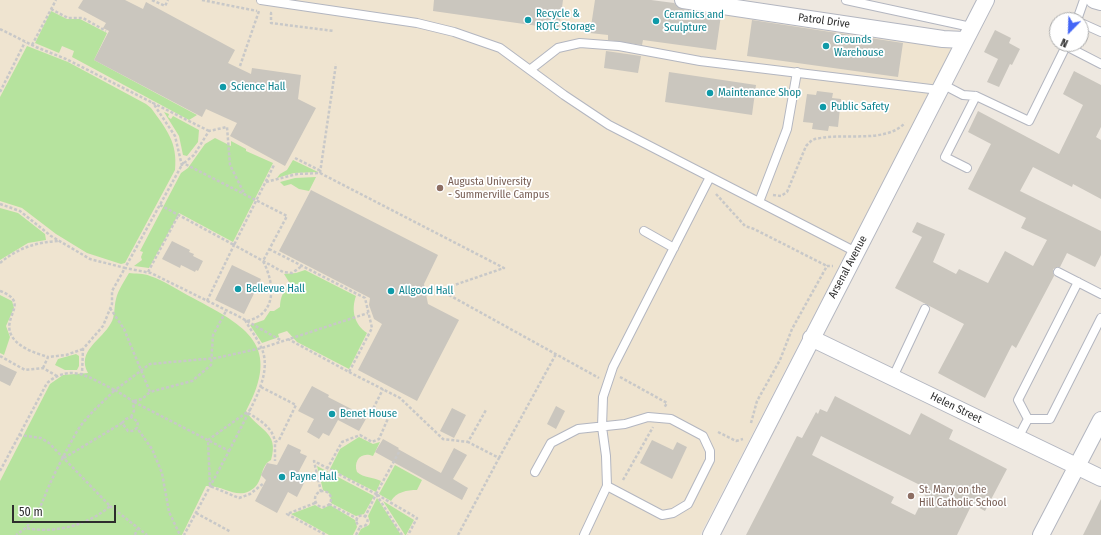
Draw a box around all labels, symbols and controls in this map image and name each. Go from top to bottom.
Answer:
place label: Recycle & ROTC Storage [536,7,595,33]
place label: Ceramics and Sculpture [664,8,724,34]
street label: Patrol Drive [797,11,851,31]
north arrow [1049,12,1089,52]
marker: Recycle & ROTC Storage [523,15,533,25]
marker: Ceramics and Sculpture [651,16,661,26]
place label: Grounds Warehouse [834,33,884,59]
text: N [1059,35,1070,50]
marker: Grounds Warehouse [821,41,831,51]
place label: Science Hall [231,80,285,94]
marker: Science Hall [218,82,228,92]
place label: Maintenance Shop [718,86,801,100]
marker: Maintenance Shop [705,88,715,98]
place label: Public Safety [831,100,889,114]
marker: Public Safety [818,102,828,112]
place label: Augusta University - Summerville Campus [448,175,549,201]
marker: Augusta University - Summerville Campus [435,183,445,193]
street label: Arsenal Avenue [826,233,870,301]
place label: Bellevue Hall [246,282,305,296]
marker: Bellevue Hall [233,284,243,294]
place label: Allgood Hall [399,284,453,298]
marker: Allgood Hall [386,286,396,296]
street label: Helen Street [928,390,984,426]
place label: Benet House [340,407,397,421]
marker: Benet House [327,409,337,419]
place label: Payne Hall [290,470,337,484]
marker: Payne Hall [277,472,287,482]
place label: St. Mary on the Hill Catholic School [919,483,1006,509]
marker: St. Mary on the Hill Catholic School [906,491,916,501]
scale bar [14,497,118,523]
text: 50 m [19,505,43,519]

